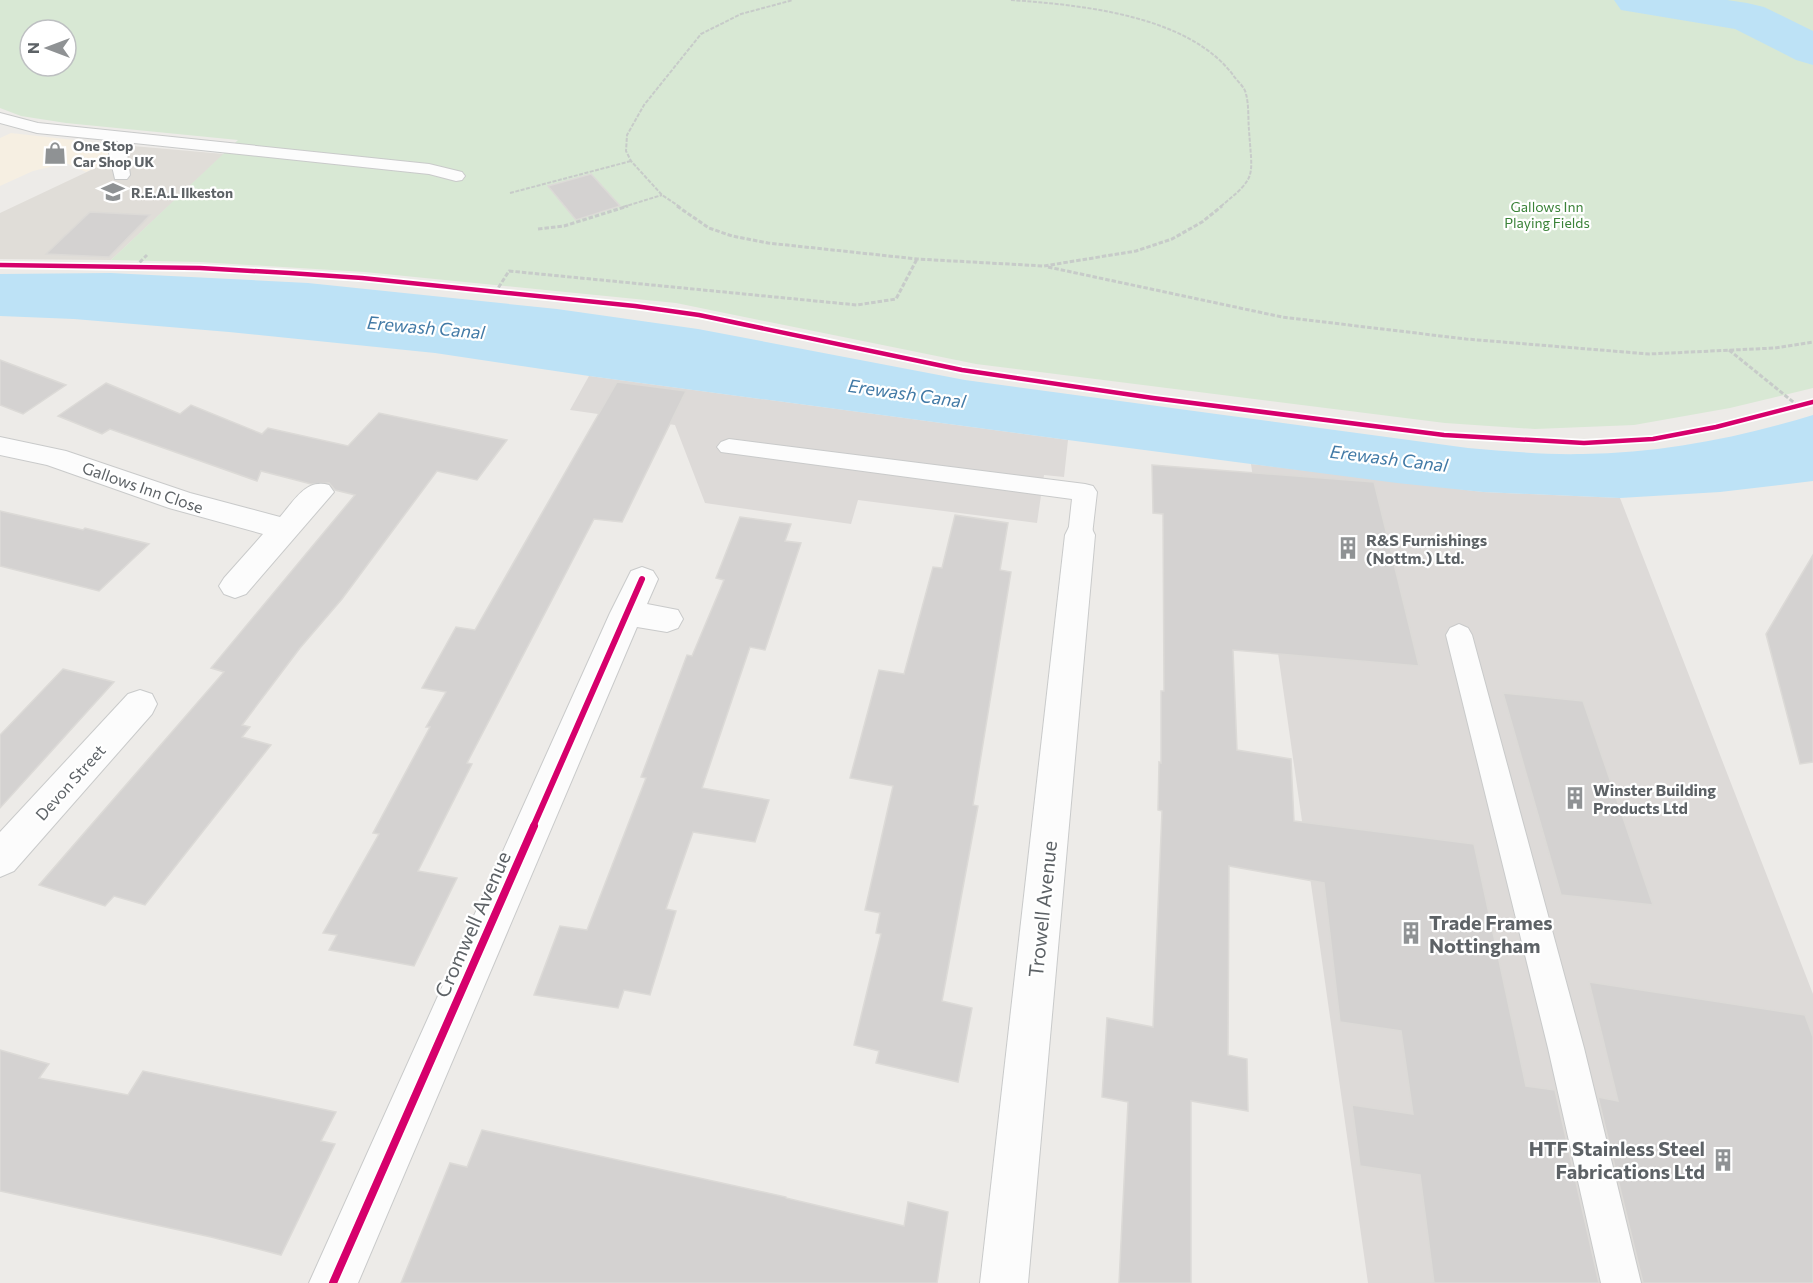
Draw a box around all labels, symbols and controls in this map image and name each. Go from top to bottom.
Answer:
north arrow [18,18,78,78]
text: N [23,42,42,54]
place label: One Stop Car Shop UK [73,137,154,170]
shop icon: One Stop Car Shop UK [42,140,68,166]
school or university icon: R.E.A.L Ilkeston [100,179,126,205]
place label: R.E.A.L Ilkeston [131,184,233,201]
park label: Gallows Inn Playing Fields [1504,198,1590,231]
water label: Erewash Canal [366,311,486,343]
water label: Erewash Canal [847,374,968,412]
water label: Erewash Canal [1329,440,1450,476]
street label: Gallows Inn Close [80,457,206,517]
place label: R&S Furnishings (Nottm.) Ltd. [1366,530,1487,567]
building icon: R&S Furnishings (Nottm.) Ltd. [1335,535,1361,561]
street label: Devon Street [31,740,109,824]
place label: Winster Building Products Ltd [1593,780,1716,817]
building icon: Winster Building Products Ltd [1562,785,1588,811]
street label: Trowell Avenue [1023,839,1061,979]
street label: Cromwell Avenue [429,847,515,1001]
place label: Trade Frames Nottingham [1429,910,1553,957]
building icon: Trade Frames Nottingham [1398,920,1424,946]
place label: HTF Stainless Steel Fabrications Ltd [1529,1136,1705,1183]
building icon: HTF Stainless Steel Fabrications Ltd [1710,1147,1736,1173]

